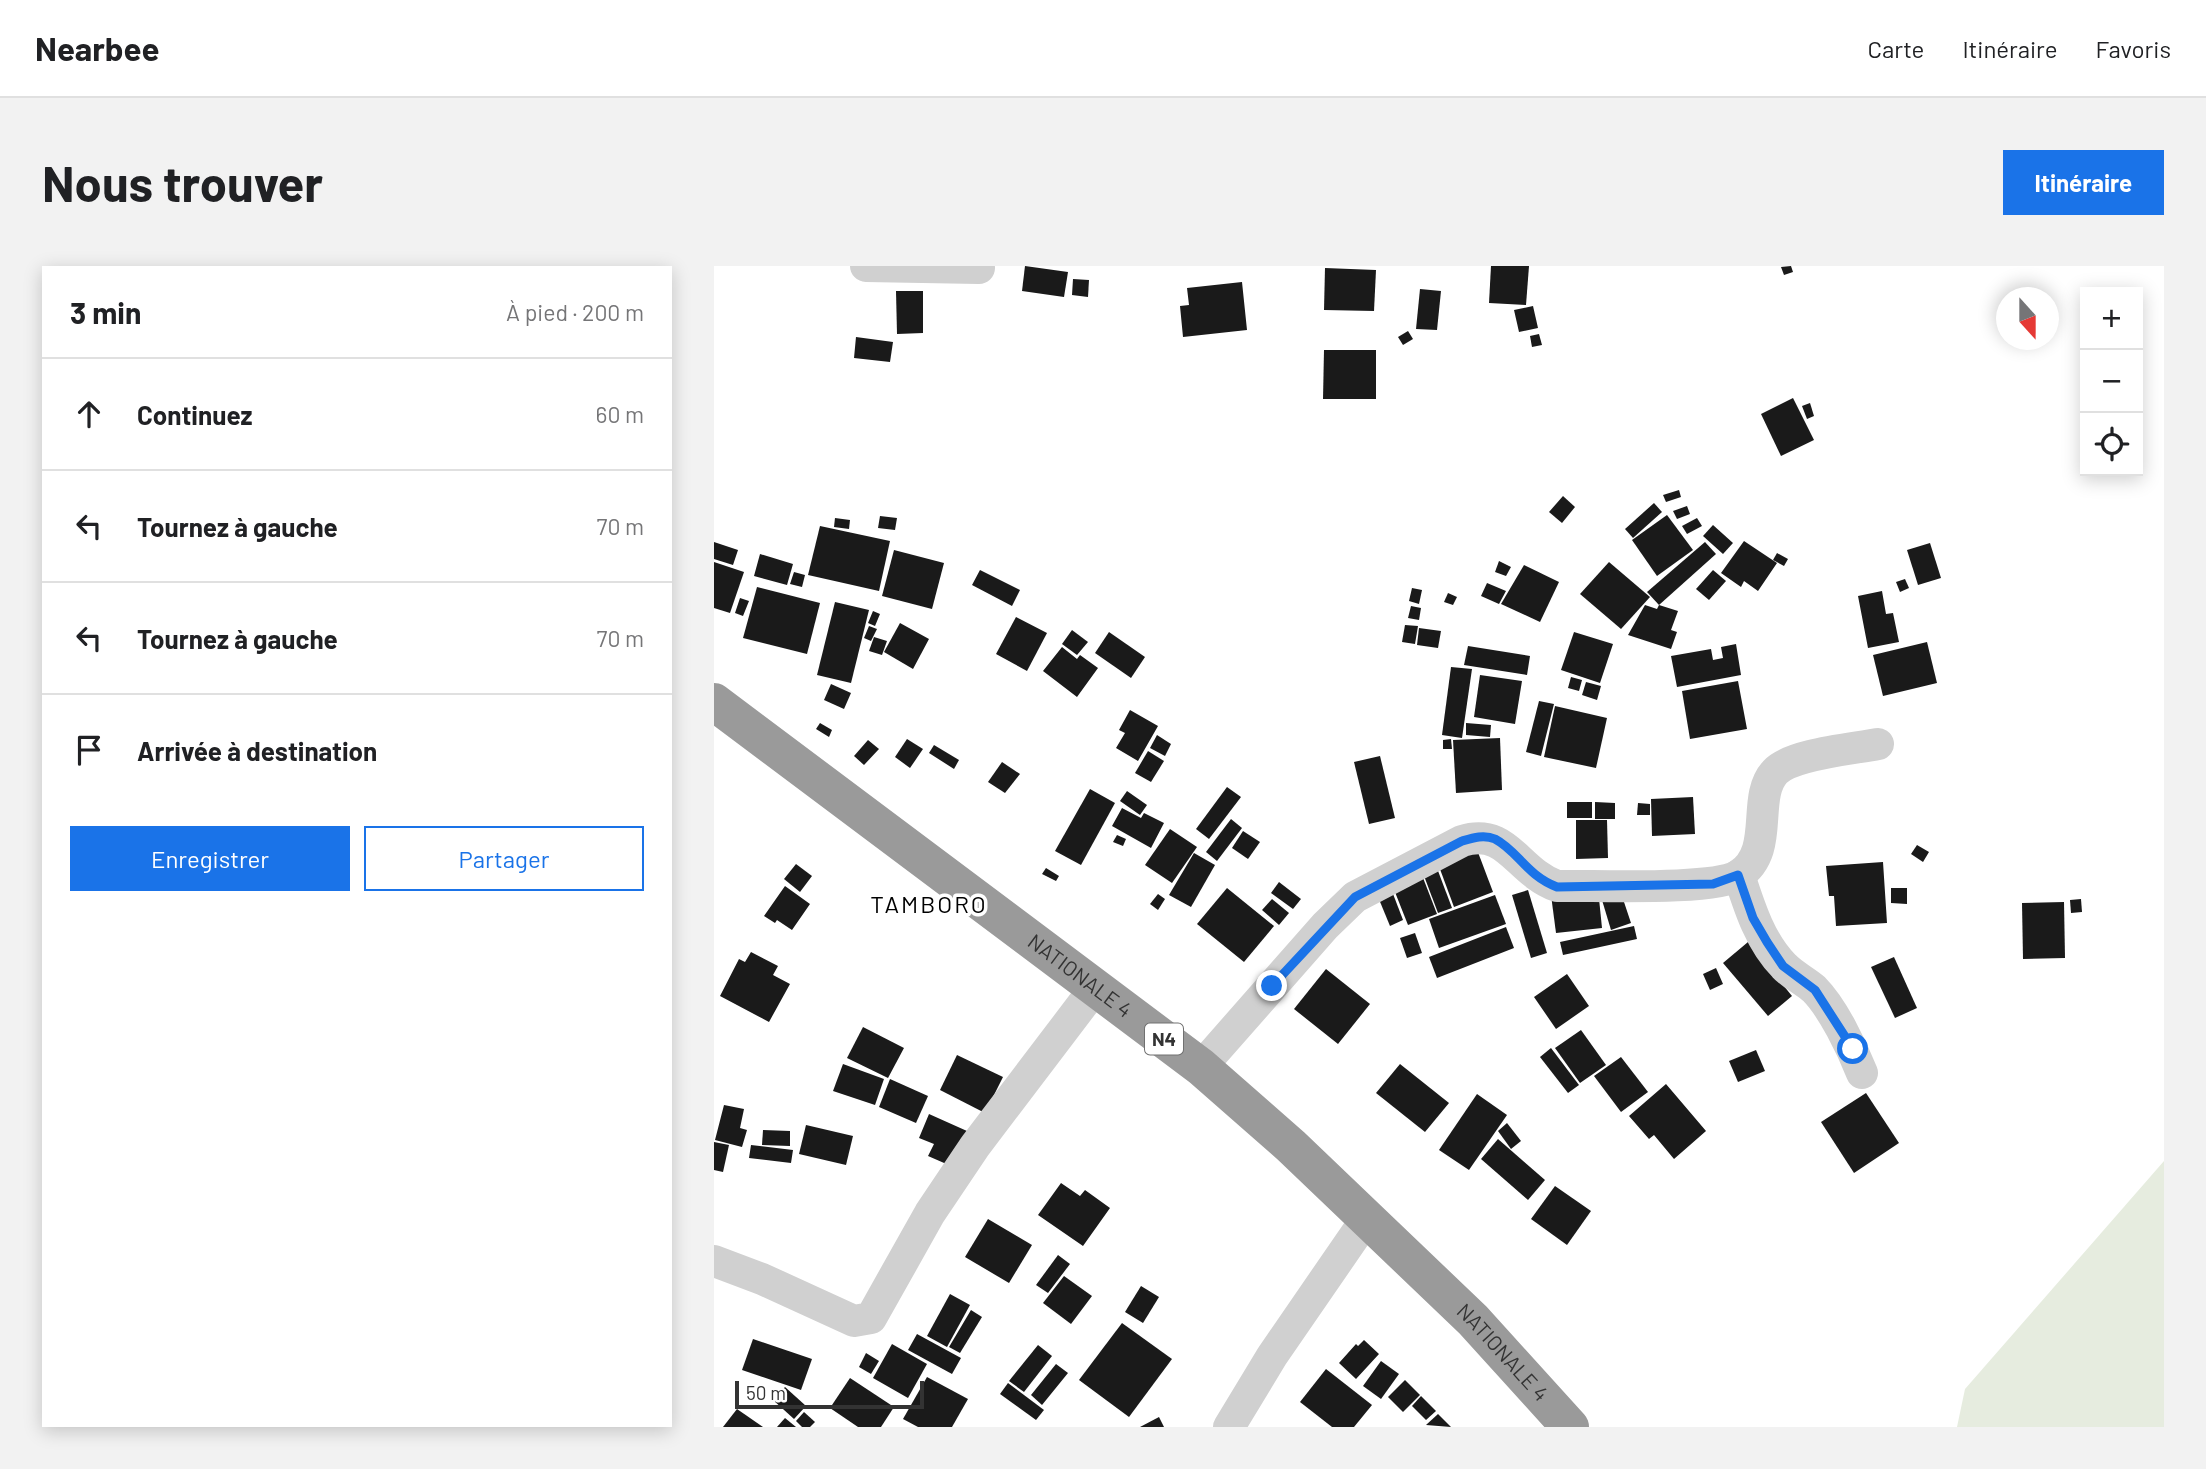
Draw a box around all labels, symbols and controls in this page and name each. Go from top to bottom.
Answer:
text: Nearbee [35,28,159,68]
text: Carte [1868,34,1924,63]
text: Itinéraire [1962,34,2058,63]
text: Favoris [2096,34,2171,63]
button: Itinéraire [2003,150,2164,215]
text: Nous trouver [42,153,323,212]
north arrow [1996,287,2059,350]
map controls [2080,287,2143,476]
button: + [2080,287,2143,350]
text: 3 min [70,294,141,330]
text: À pied · 200 m [506,298,644,326]
button: − [2080,350,2143,413]
icon: ahead [70,395,108,433]
text: Continuez [137,399,253,430]
text: 60 m [596,400,644,428]
button: locate [2080,413,2143,476]
icon: left [70,507,108,545]
text: Tournez à gauche [137,511,338,542]
text: 70 m [597,512,644,540]
icon: left [70,619,108,657]
text: Tournez à gauche [137,623,338,654]
text: 70 m [597,624,644,652]
icon: arrive [70,731,108,769]
text: Arrivée à destination [137,735,377,766]
button: Enregistrer [70,826,350,891]
button: Partager [364,826,644,891]
district label: TAMBORO [870,889,988,918]
street label: NATIONALE 4 [1024,928,1137,1022]
route end [1256,970,1287,1001]
road number: N4 [1145,1024,1183,1054]
route start [1837,1033,1868,1064]
street label: NATIONALE 4 [1452,1298,1554,1406]
scale bar [735,1378,924,1410]
text: 50 m [746,1381,786,1404]

